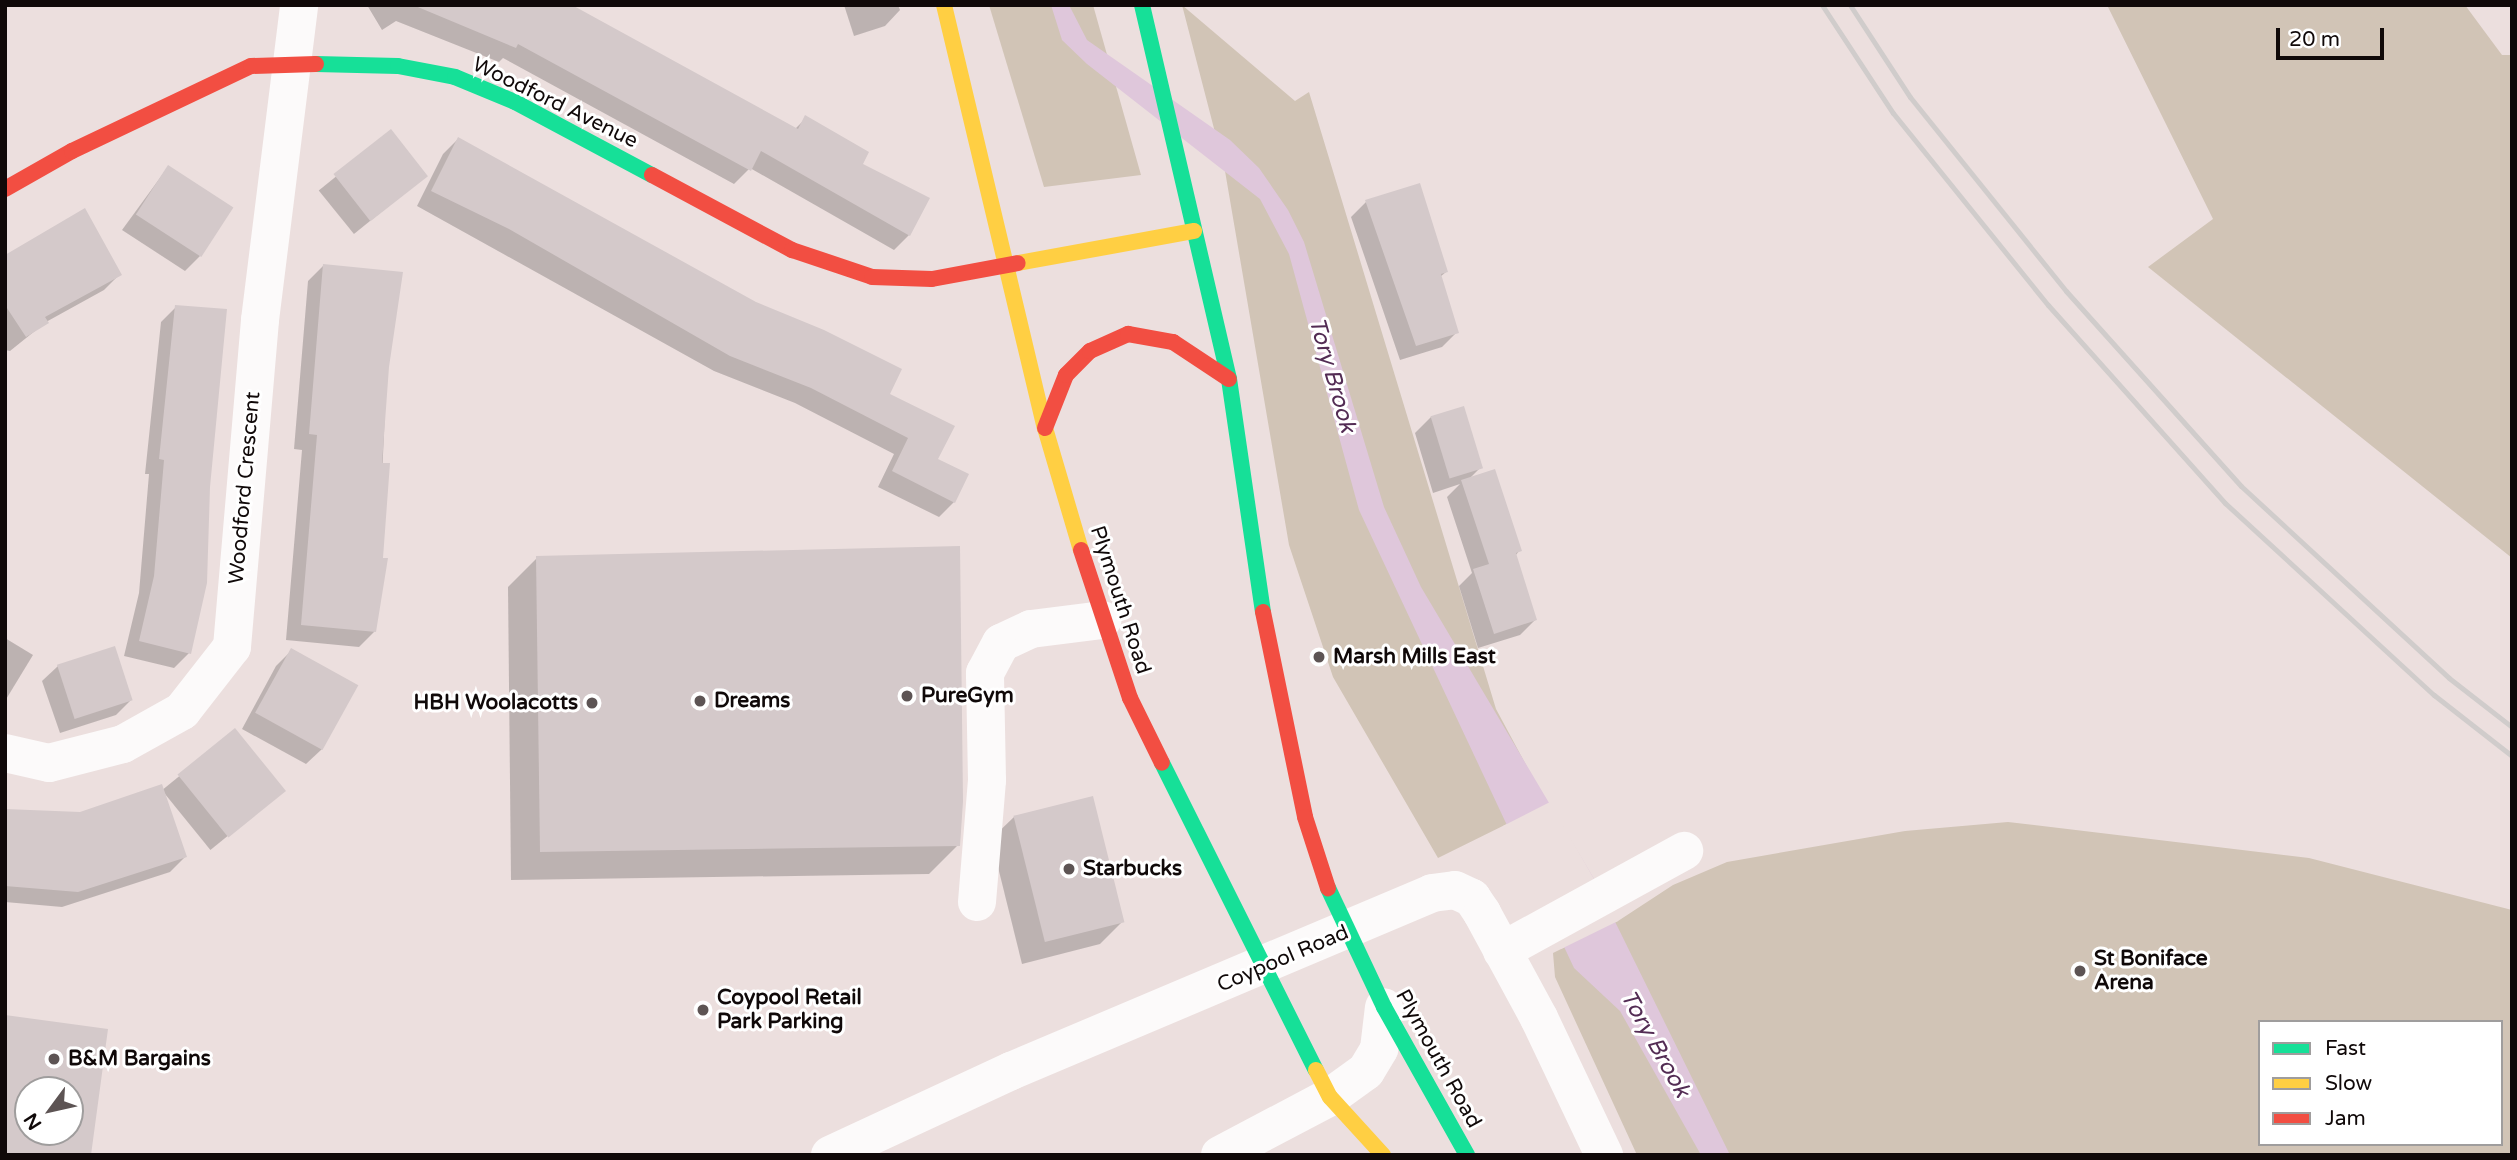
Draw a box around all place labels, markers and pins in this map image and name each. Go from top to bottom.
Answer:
place label: Marsh Mills East [1333,644,1496,670]
marker: Marsh Mills East [1311,649,1327,665]
place label: PureGym [921,683,1014,709]
place label: Dreams [714,688,790,714]
marker: PureGym [899,688,915,704]
place label: HBH Woolacotts [414,690,578,716]
marker: Dreams [692,693,708,709]
marker: HBH Woolacotts [584,695,600,711]
place label: Starbucks [1083,856,1182,882]
marker: Starbucks [1061,861,1077,877]
place label: St Boniface Arena [2094,946,2208,996]
marker: St Boniface Arena [2072,963,2088,979]
place label: Coypool Retail Park Parking [717,985,862,1035]
marker: Coypool Retail Park Parking [695,1002,711,1018]
place label: B&M Bargains [68,1046,211,1072]
marker: B&M Bargains [46,1051,62,1067]

